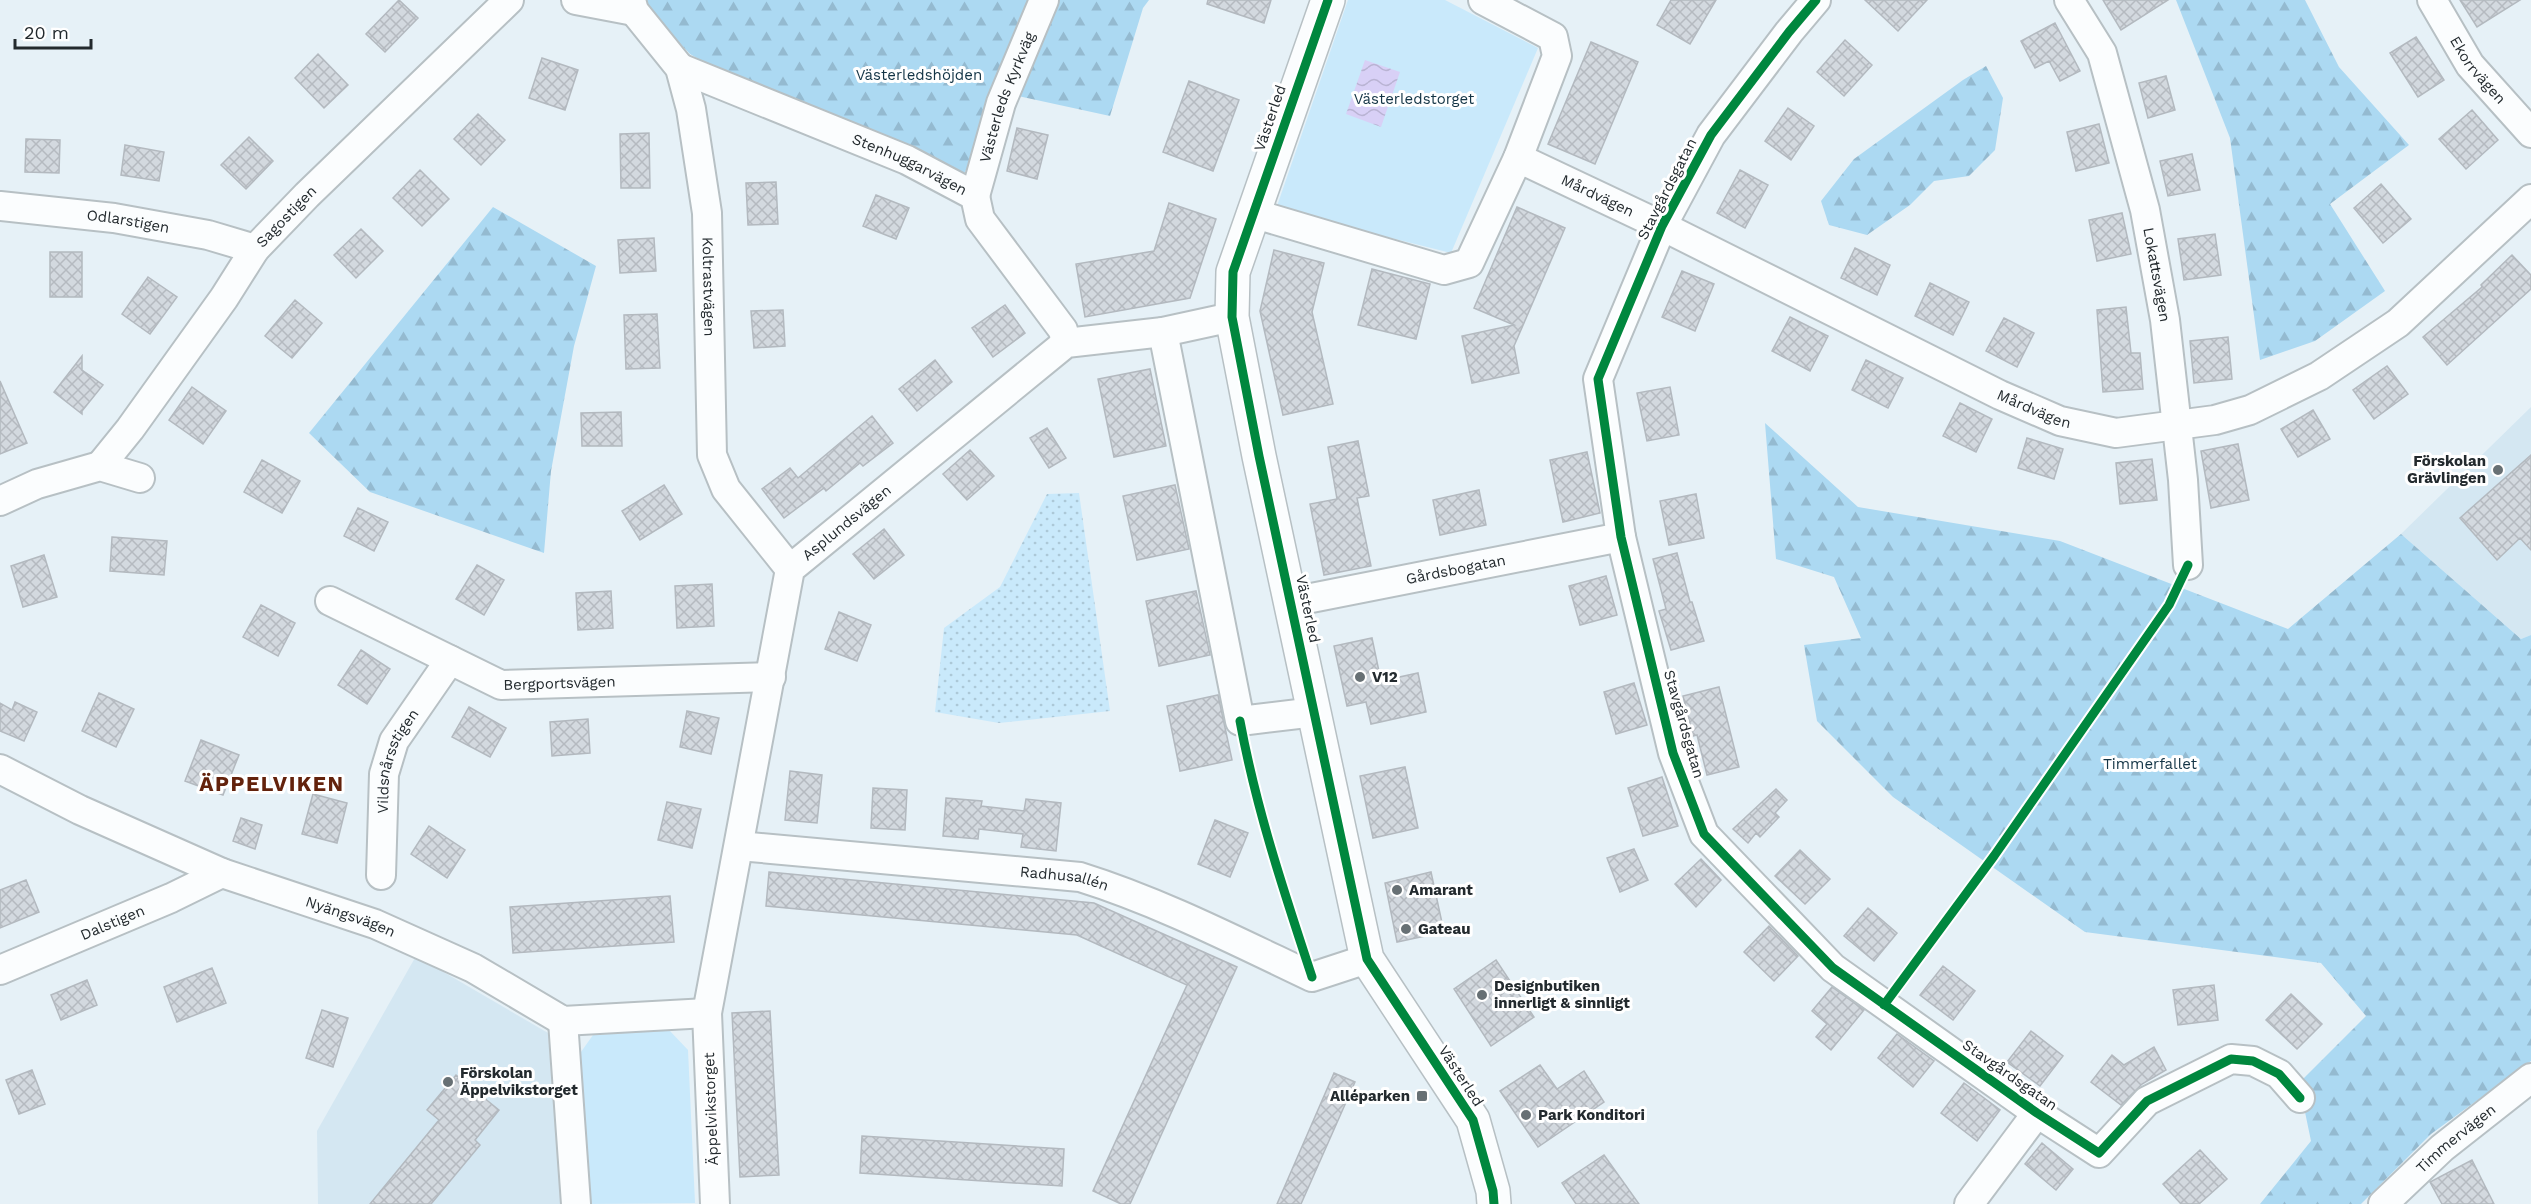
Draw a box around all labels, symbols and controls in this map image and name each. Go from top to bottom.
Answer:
scale bar [15,12,92,50]
text: 20 m [24,22,69,43]
street label: Västerleds Kyrkväg [976,29,1039,165]
street label: Ekorrvägen [2446,33,2510,108]
park label: Västerledshöjden [856,66,982,84]
street label: Västerled [1250,82,1290,154]
park label: Västerledstorget [1354,90,1475,108]
street label: Stenhuggarvägen [849,130,970,199]
street label: Stavgårdsgatan [1634,135,1700,243]
street label: Mårdvägen [1558,171,1637,220]
street label: Sagostigen [252,182,320,251]
street label: Odlarstigen [86,206,171,237]
street label: Lokattsvägen [2139,226,2174,323]
street label: Koltrastvägen [698,237,719,337]
street label: Mårdvägen [1994,386,2072,432]
place label: Förskolan Grävlingen [2407,452,2486,487]
marker: Förskolan Grävlingen [2491,463,2505,477]
street label: Asplundsvägen [799,481,895,564]
street label: Gårdsbogatan [1404,551,1507,588]
street label: Västerled [1292,573,1324,645]
place label: V12 [1372,668,1398,686]
street label: Stavgårdsgatan [1660,668,1708,780]
marker: V12 [1353,670,1367,684]
street label: Bergportsvägen [503,673,616,694]
street label: Vildsnårsstigen [374,705,423,814]
park label: Timmerfallet [2103,755,2198,773]
district label: ÄPPELVIKEN [199,771,345,796]
street label: Radhusallén [1019,863,1111,895]
place label: Amarant [1409,881,1473,899]
marker: Amarant [1390,883,1404,897]
street label: Nyängsvägen [303,893,398,941]
street label: Dalstigen [78,901,147,944]
place label: Gateau [1418,920,1470,938]
marker: Gateau [1399,922,1413,936]
place label: Designbutiken innerligt & sinnligt [1494,977,1630,1012]
marker: Designbutiken innerligt & sinnligt [1475,988,1489,1002]
street label: Stavgårdsgatan [1959,1036,2061,1114]
street label: Västerled [1435,1042,1487,1110]
street label: Äppelvikstorget [700,1051,722,1166]
place label: Förskolan Äppelvikstorget [460,1064,578,1099]
marker: Förskolan Äppelvikstorget [441,1075,455,1089]
place label: Alléparken [1330,1087,1410,1105]
marker: Alléparken [1415,1089,1429,1103]
street label: Timmervägen [2412,1100,2499,1177]
place label: Park Konditori [1538,1106,1645,1124]
marker: Park Konditori [1519,1108,1533,1122]

